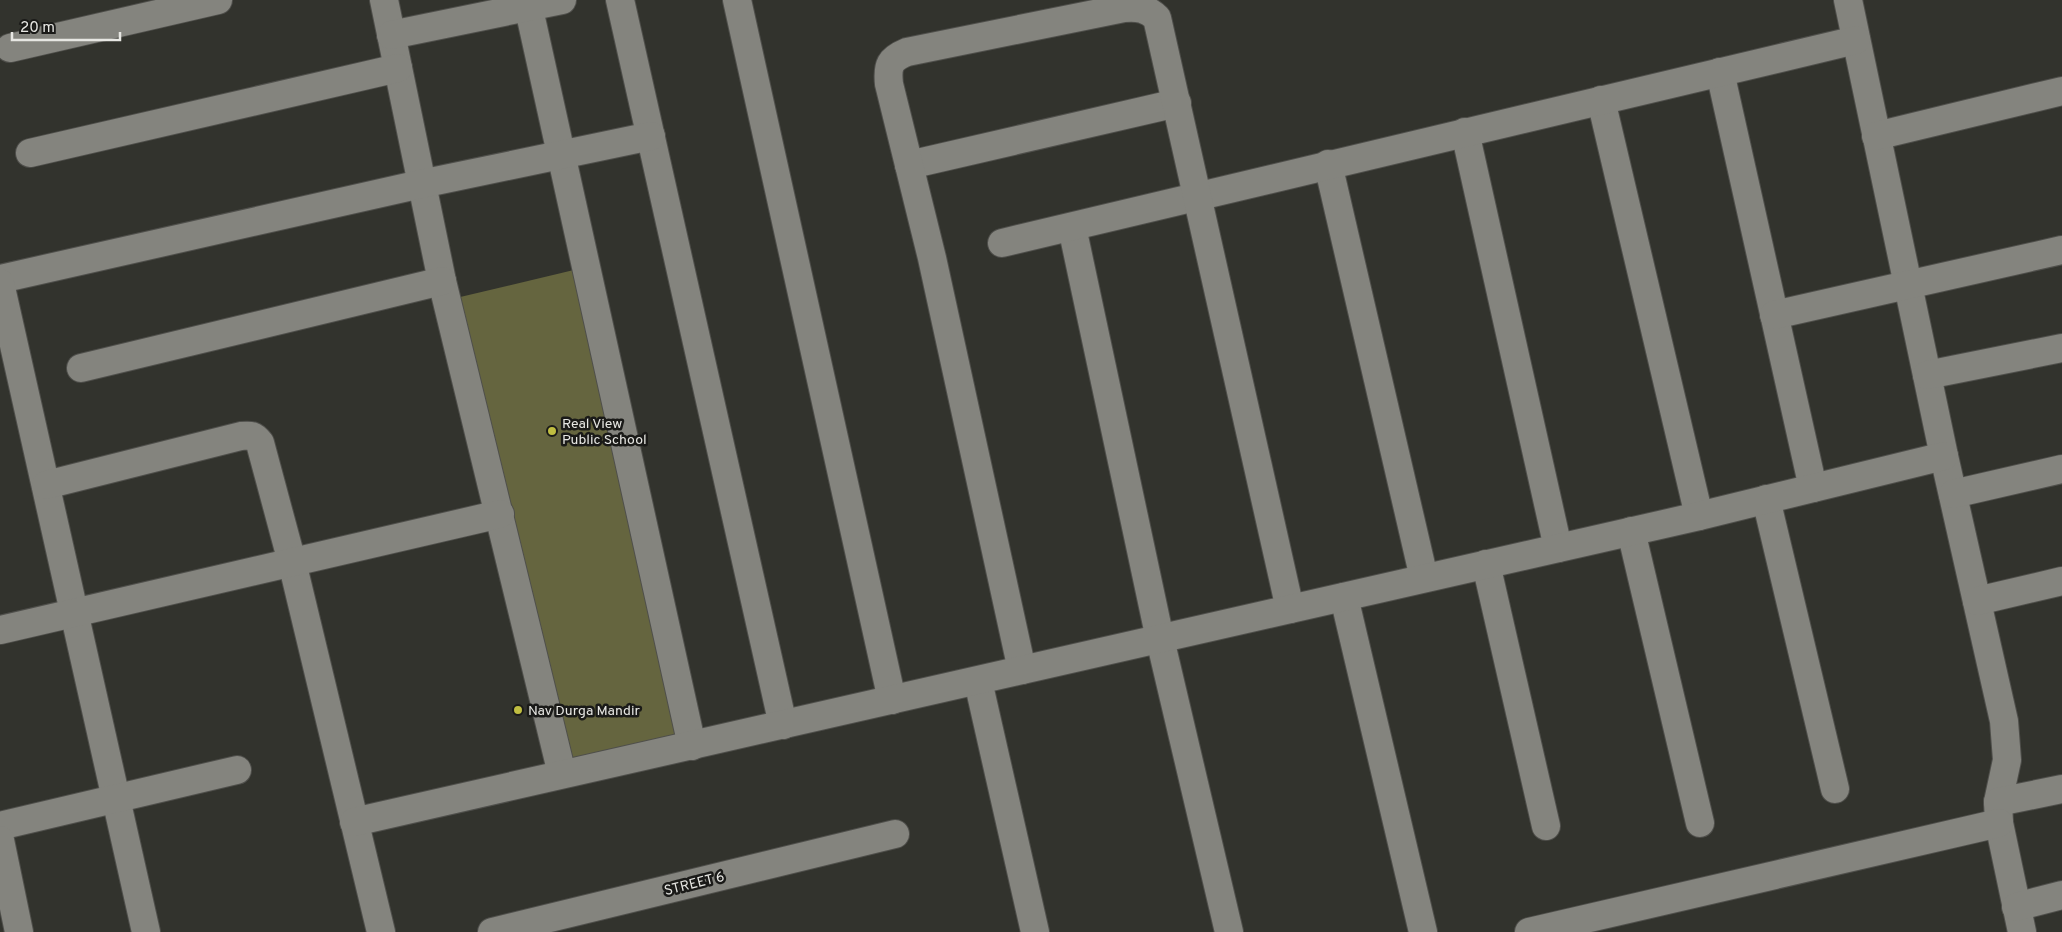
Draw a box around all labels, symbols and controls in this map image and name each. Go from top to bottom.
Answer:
scale bar [12,10,120,42]
text: 20 m [20,19,55,38]
place label: Real View Public School [562,416,647,449]
marker: Real View Public School [546,425,558,437]
place label: Nav Durga Mandir [528,703,640,720]
marker: Nav Durga Mandir [512,704,524,716]
street label: STREET 6 [662,869,726,900]

